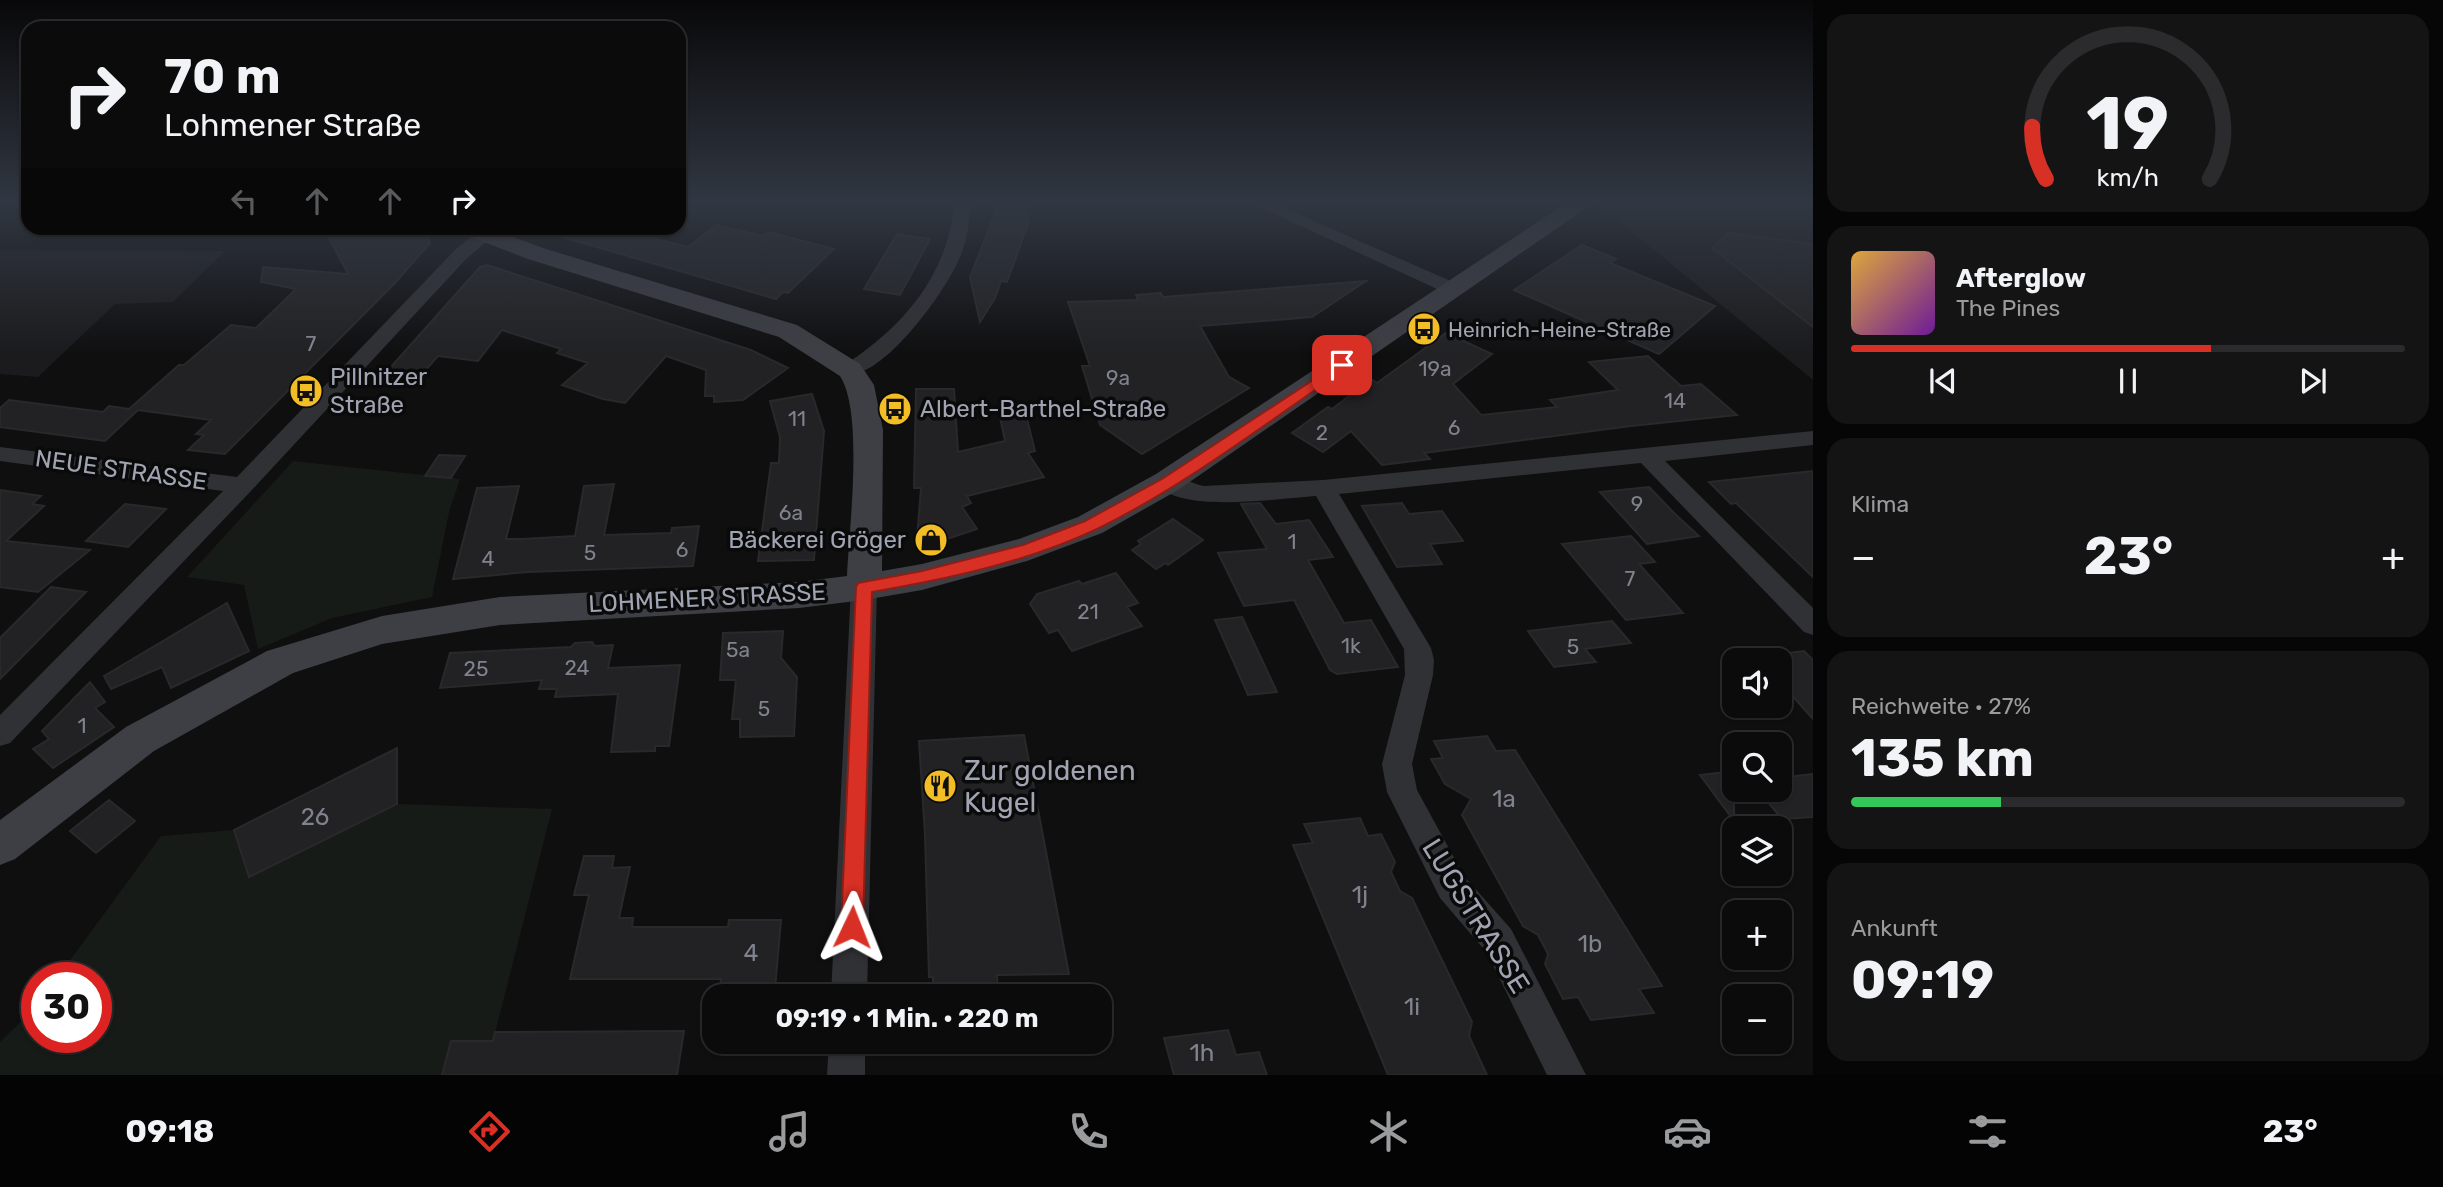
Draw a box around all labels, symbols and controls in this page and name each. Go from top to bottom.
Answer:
text: 70 m [164,47,281,105]
icon: right [49,49,140,140]
text: 19 [2087,81,2169,167]
text: Lohmener Straße [164,106,421,144]
text: km/h [2097,163,2159,192]
icon: left [225,182,263,220]
icon: ahead [298,182,336,220]
icon: ahead [371,182,409,220]
icon: right [444,182,482,220]
text: Afterglow [1956,263,2086,294]
text: The Pines [1956,294,2060,322]
bus stop icon: Heinrich-Heine-Straße [1405,310,1443,348]
place label: Heinrich-Heine-Straße [1448,317,1671,342]
house number: 7 [306,331,317,356]
pin [1312,335,1372,395]
icon: arrive [1323,346,1361,384]
house number: 19a [1418,356,1452,381]
icon: previous [1924,362,1962,400]
icon: pause [2109,362,2147,400]
icon: next [2294,362,2332,400]
place label: Pillnitzer Straße [330,363,427,419]
house number: 9a [1106,365,1130,390]
bus stop icon: Pillnitzer Straße [287,372,325,410]
house number: 14 [1664,388,1686,413]
bus stop icon: Albert-Barthel-Straße [876,390,914,428]
place label: Albert-Barthel-Straße [920,395,1166,423]
house number: 11 [788,406,806,431]
house number: 6 [1448,415,1460,440]
house number: 2 [1316,420,1328,445]
street label: NEUE STRASSE [33,444,209,496]
text: Klima [1851,490,1909,518]
house number: 9 [1631,491,1643,516]
house number: 6a [779,500,803,525]
shop icon: Bäckerei Gröger [912,521,950,559]
text: 23° [2084,525,2173,587]
place label: Bäckerei Gröger [728,526,906,554]
house number: 1 [1288,529,1297,554]
text: − [1851,534,1876,580]
text: + [2381,534,2405,580]
house number: 6 [676,537,688,562]
house number: 5 [584,540,596,565]
house number: 4 [481,546,495,571]
house number: 7 [1625,566,1636,591]
street label: LOHMENER STRASSE [588,578,826,618]
house number: 21 [1077,599,1099,624]
house number: 1k [1341,633,1361,658]
house number: 5 [1567,634,1579,659]
house number: 5a [726,637,750,662]
map controls [1722,648,1792,1054]
button: sound [1722,648,1792,718]
house number: 24 [564,655,590,680]
house number: 25 [464,656,488,681]
text: Reichweite · 27% [1851,692,2031,720]
house number: 5 [758,696,770,721]
house number: 1 [78,713,87,738]
text: 135 km [1851,727,2034,789]
button: search [1722,732,1792,802]
place label: Zur goldenen Kugel [964,754,1136,819]
restaurant icon: Zur goldenen Kugel [921,767,959,805]
house number: 1a [1492,785,1516,813]
house number: 26 [301,803,329,831]
button: layers [1722,816,1792,886]
street label: LUGSTRASSE [1415,833,1537,999]
house number: 1j [1352,881,1368,909]
position arrow [815,890,889,964]
button: + [1722,900,1792,970]
text: Ankunft [1851,914,1938,942]
house number: 1b [1578,930,1602,958]
house number: 4 [744,939,759,967]
text: 09:19 [1851,949,1994,1011]
speed limit sign: 30 [21,962,112,1053]
button: − [1722,984,1792,1054]
house number: 1i [1404,993,1420,1021]
text: 09:19 · 1 Min. · 220 m [775,1003,1039,1034]
house number: 1h [1190,1039,1214,1067]
icon: directions [465,1107,514,1156]
icon: music [765,1107,814,1156]
icon: phone [1064,1107,1113,1156]
icon: climate [1364,1107,1413,1156]
icon: car [1663,1107,1712,1156]
icon: filters [1963,1107,2012,1156]
text: 09:18 [125,1112,214,1150]
text: 23° [2263,1112,2318,1150]

